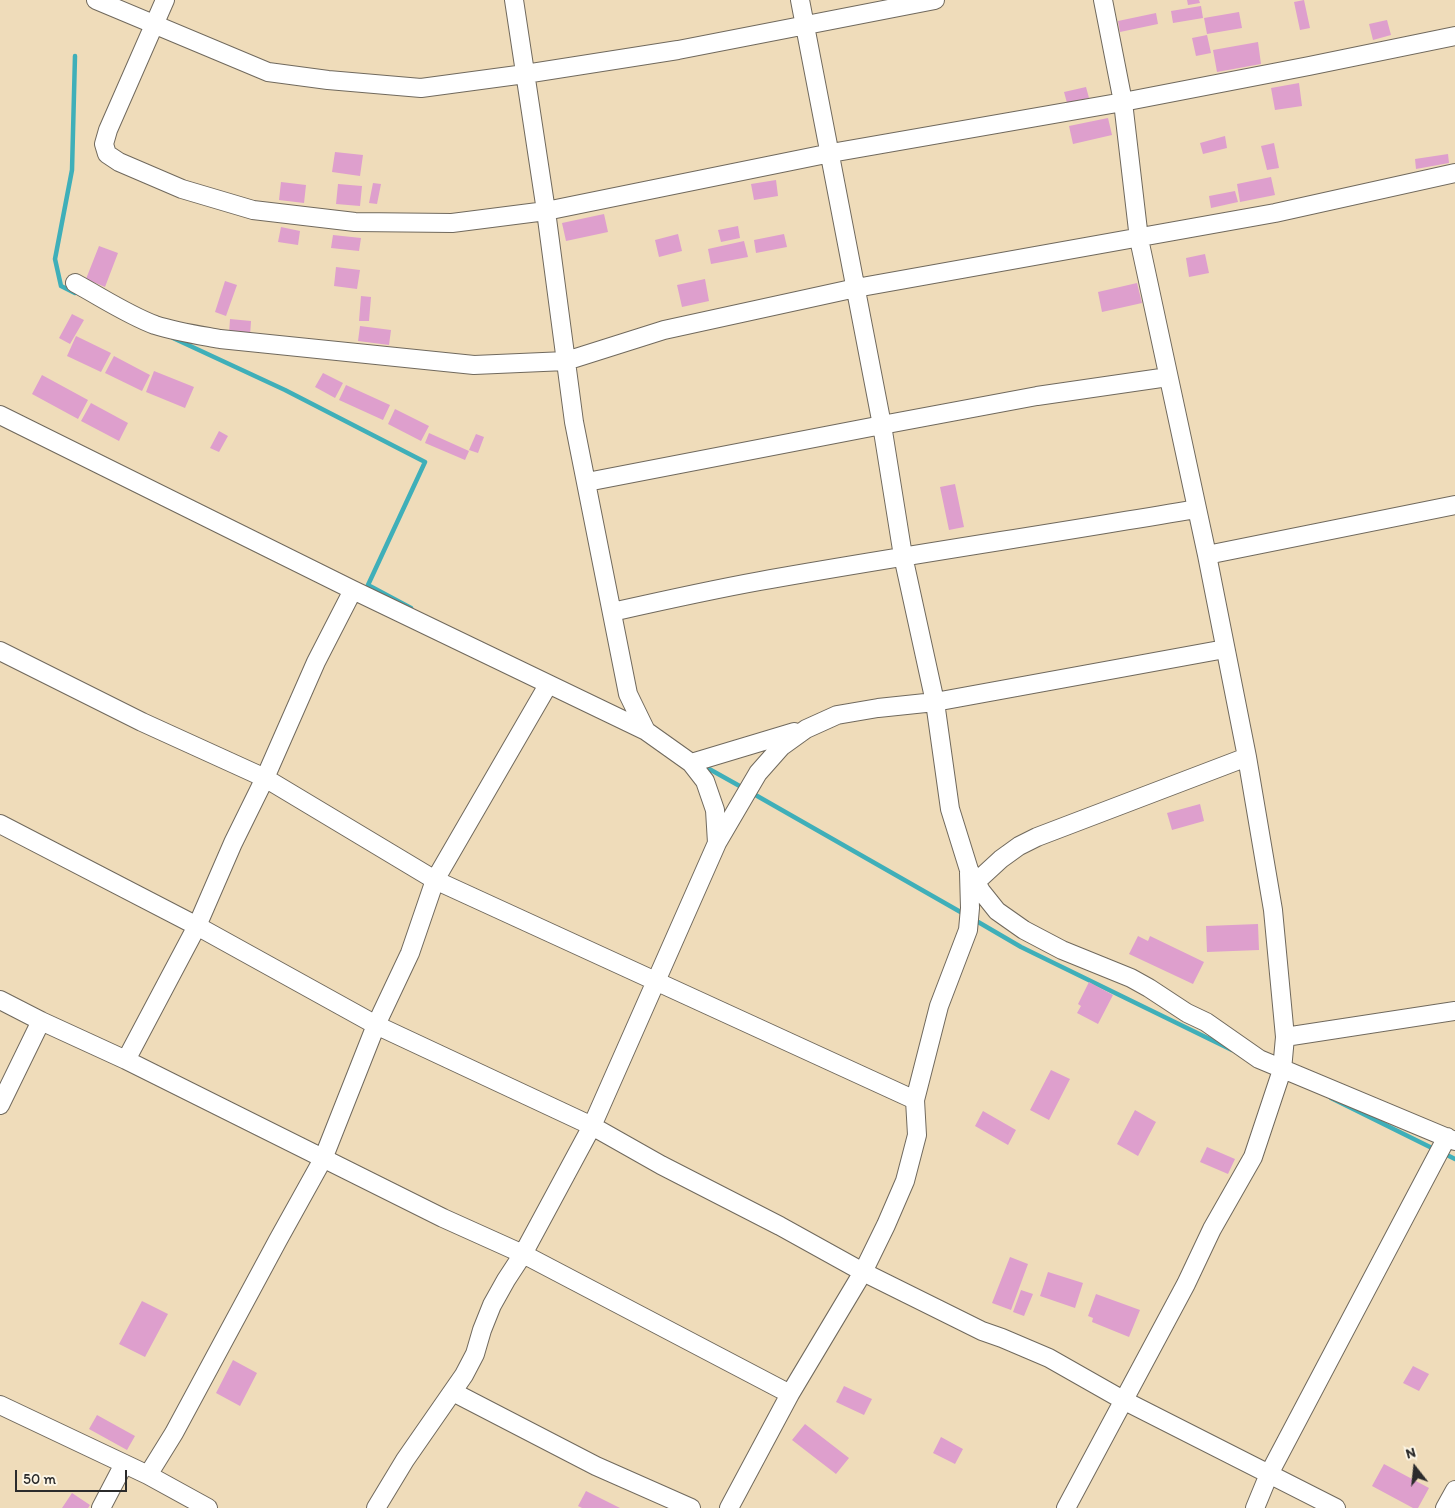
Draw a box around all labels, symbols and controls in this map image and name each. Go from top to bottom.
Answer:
north arrow [1390,1443,1440,1493]
text: N [1404,1444,1418,1463]
scale bar [18,1460,130,1492]
text: 50 m [23,1470,56,1488]

